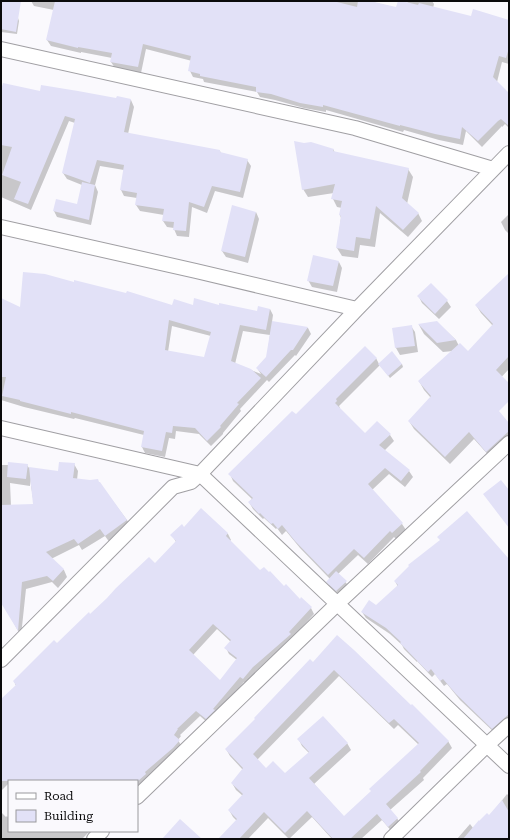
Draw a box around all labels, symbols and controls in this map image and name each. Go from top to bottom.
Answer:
legend [8,780,138,832]
text: Road [44,789,74,803]
text: Building [44,809,93,823]

